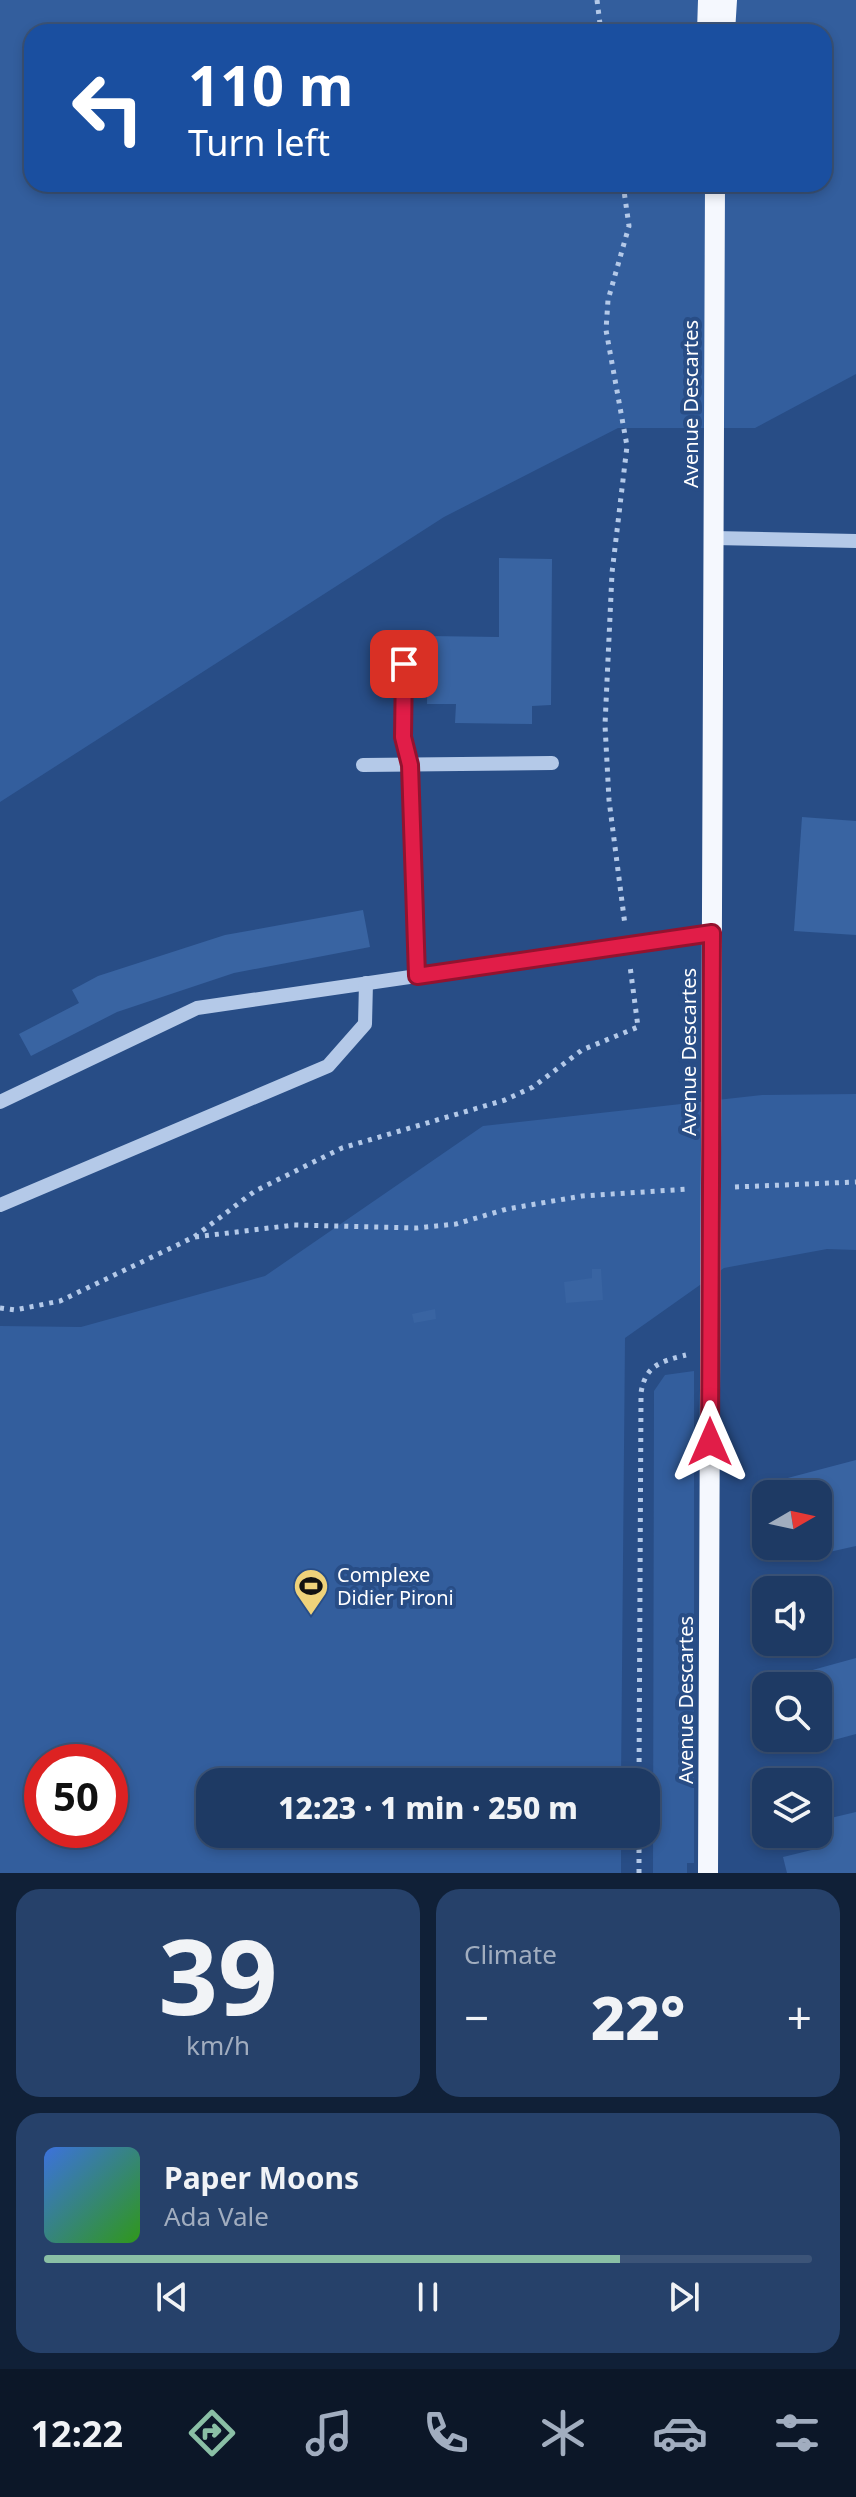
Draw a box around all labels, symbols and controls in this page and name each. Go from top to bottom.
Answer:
text: 110 m [188,46,353,122]
icon: left [56,56,160,160]
text: Turn left [188,118,330,167]
street label: Avenue Descartes [677,320,704,488]
pin [370,630,438,698]
icon: arrive [382,642,426,686]
street label: Avenue Descartes [675,968,702,1136]
position arrow [668,1400,752,1484]
north arrow [752,1480,832,1560]
map controls [752,1480,832,1848]
place label: Complexe Didier Pironi [337,1561,454,1611]
sports icon: Complexe Didier Pironi [292,1567,330,1617]
button: sound [752,1576,832,1656]
street label: Avenue Descartes [672,1616,699,1784]
button: search [752,1672,832,1752]
speed limit sign: 50 [24,1744,128,1848]
button: layers [752,1768,832,1848]
text: 12:23 · 1 min · 250 m [278,1787,578,1828]
text: 39 [159,1904,277,2045]
text: Climate [464,1936,557,1972]
text: 22° [591,1976,685,2058]
text: − [464,1987,489,2047]
text: + [787,1987,812,2047]
text: km/h [186,2027,250,2063]
text: Paper Moons [164,2157,359,2198]
text: Ada Vale [164,2198,269,2234]
icon: previous [150,2275,194,2319]
icon: pause [406,2275,450,2319]
icon: next [662,2275,706,2319]
icon: directions [184,2405,240,2461]
icon: music [301,2405,357,2461]
icon: phone [418,2405,474,2461]
icon: climate [535,2405,591,2461]
icon: car [652,2405,708,2461]
icon: filters [769,2405,825,2461]
text: 12:22 [31,2409,123,2458]

